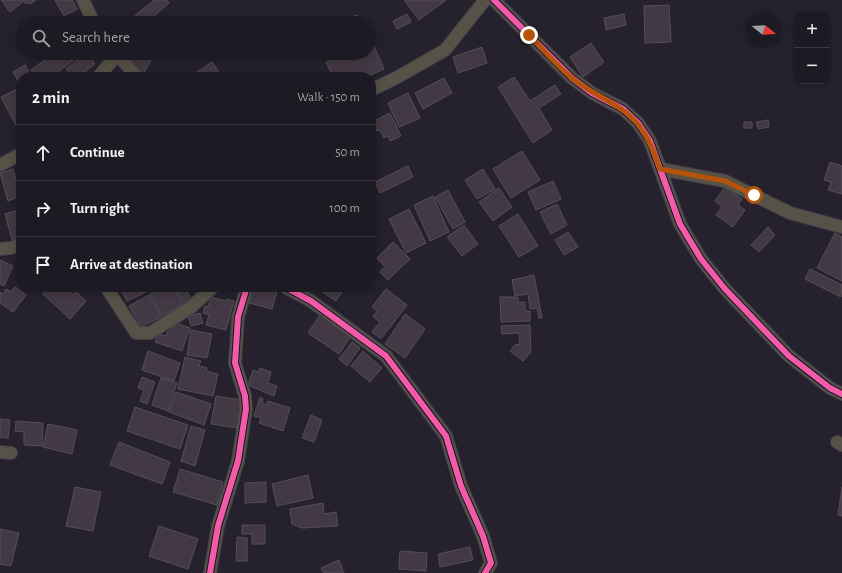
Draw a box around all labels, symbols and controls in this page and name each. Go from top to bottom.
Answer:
north arrow [746,12,782,48]
map controls [794,12,830,84]
button: + [794,12,830,48]
search box [16,16,376,60]
route end [520,26,538,44]
icon: search [30,27,52,49]
text: Search here [62,30,130,45]
button: − [794,48,830,84]
text: 2 min [32,89,70,106]
text: Walk · 150 m [297,91,360,104]
icon: ahead [32,142,54,164]
text: Continue [70,145,125,160]
text: 50 m [335,146,360,159]
route start [745,186,763,204]
icon: right [32,198,54,220]
text: Turn right [70,201,129,216]
text: 100 m [329,202,360,215]
icon: arrive [32,254,54,276]
text: Arrive at destination [70,257,193,272]

